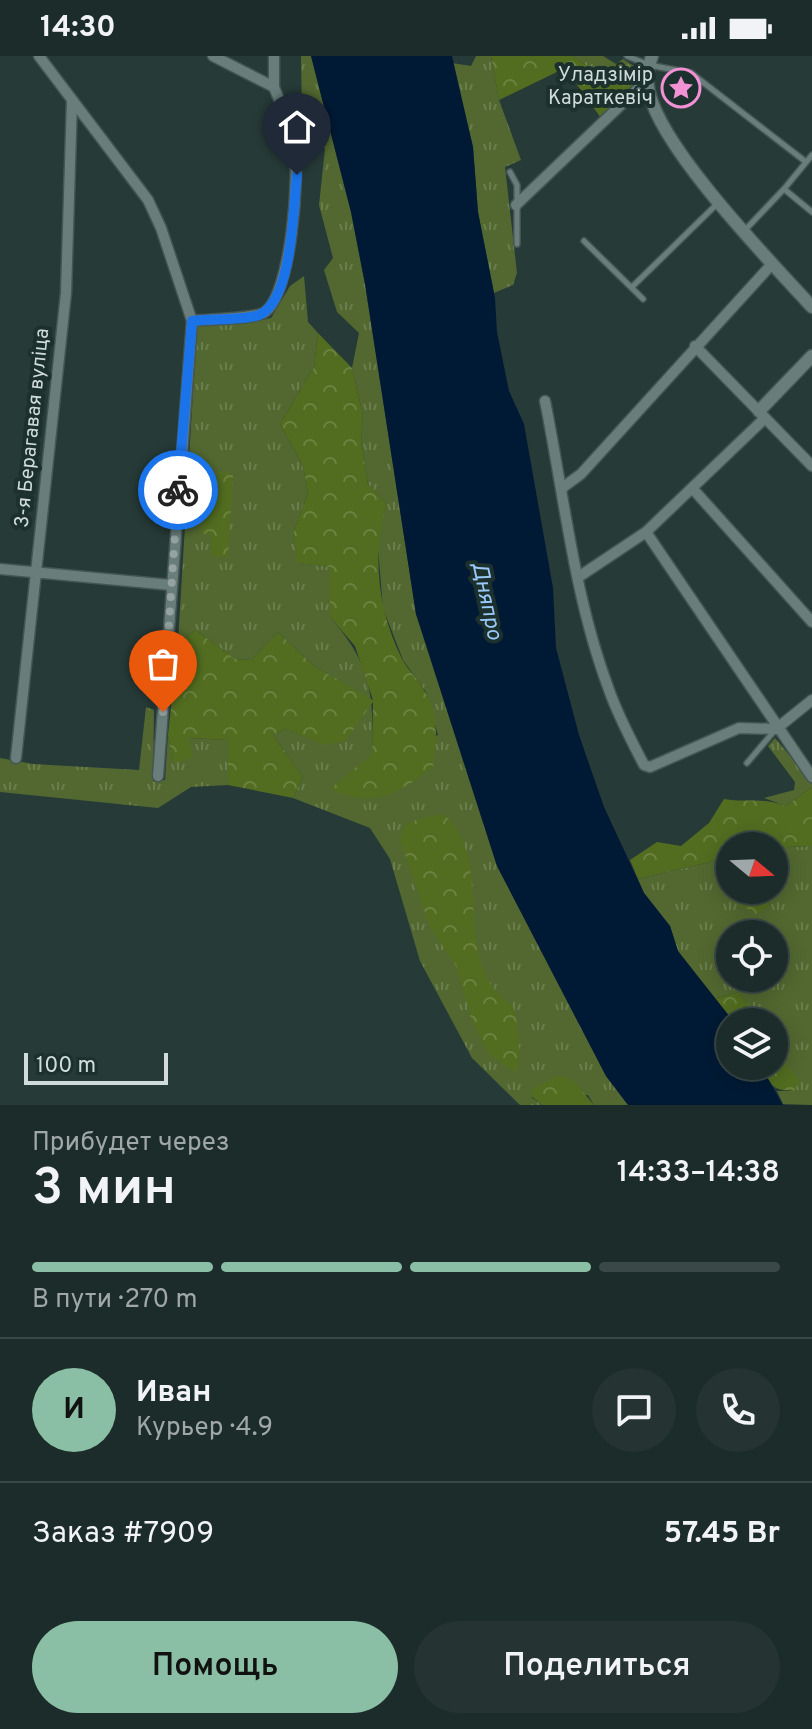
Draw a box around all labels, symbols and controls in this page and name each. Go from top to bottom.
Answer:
text: 14:30 [40,10,116,47]
place label: Уладзімір Караткевіч [548,63,653,112]
place icon: Уладзімір Караткевіч [660,67,702,109]
pin [263,93,331,175]
icon: home [275,105,319,149]
street label: 3-я Берагавая вуліца [10,327,56,529]
courier [138,450,218,530]
icon: bike [156,468,200,512]
water label: Дняпро [465,560,507,643]
pin [129,630,197,712]
icon: bag [141,642,185,686]
north arrow [716,832,788,904]
map controls [716,832,788,1080]
button: locate [716,920,788,992]
button: layers [716,1008,788,1080]
scale bar [24,1049,168,1085]
text: 100 m [36,1053,96,1080]
text: Прибудет через [32,1127,230,1160]
text: 14:33–14:38 [617,1155,780,1192]
text: 3 мин [32,1157,176,1223]
text: В пути · 270 m [32,1284,197,1317]
button: chat [592,1368,676,1452]
button: phone [696,1368,780,1452]
text: Иван [136,1375,211,1412]
text: И [63,1392,85,1429]
text: Курьер · 4.9 [136,1412,273,1445]
text: Заказ #7909 [32,1516,214,1553]
text: 57.45 Br [664,1516,780,1553]
button: Помощь [32,1621,398,1713]
button: Поделиться [414,1621,780,1713]

